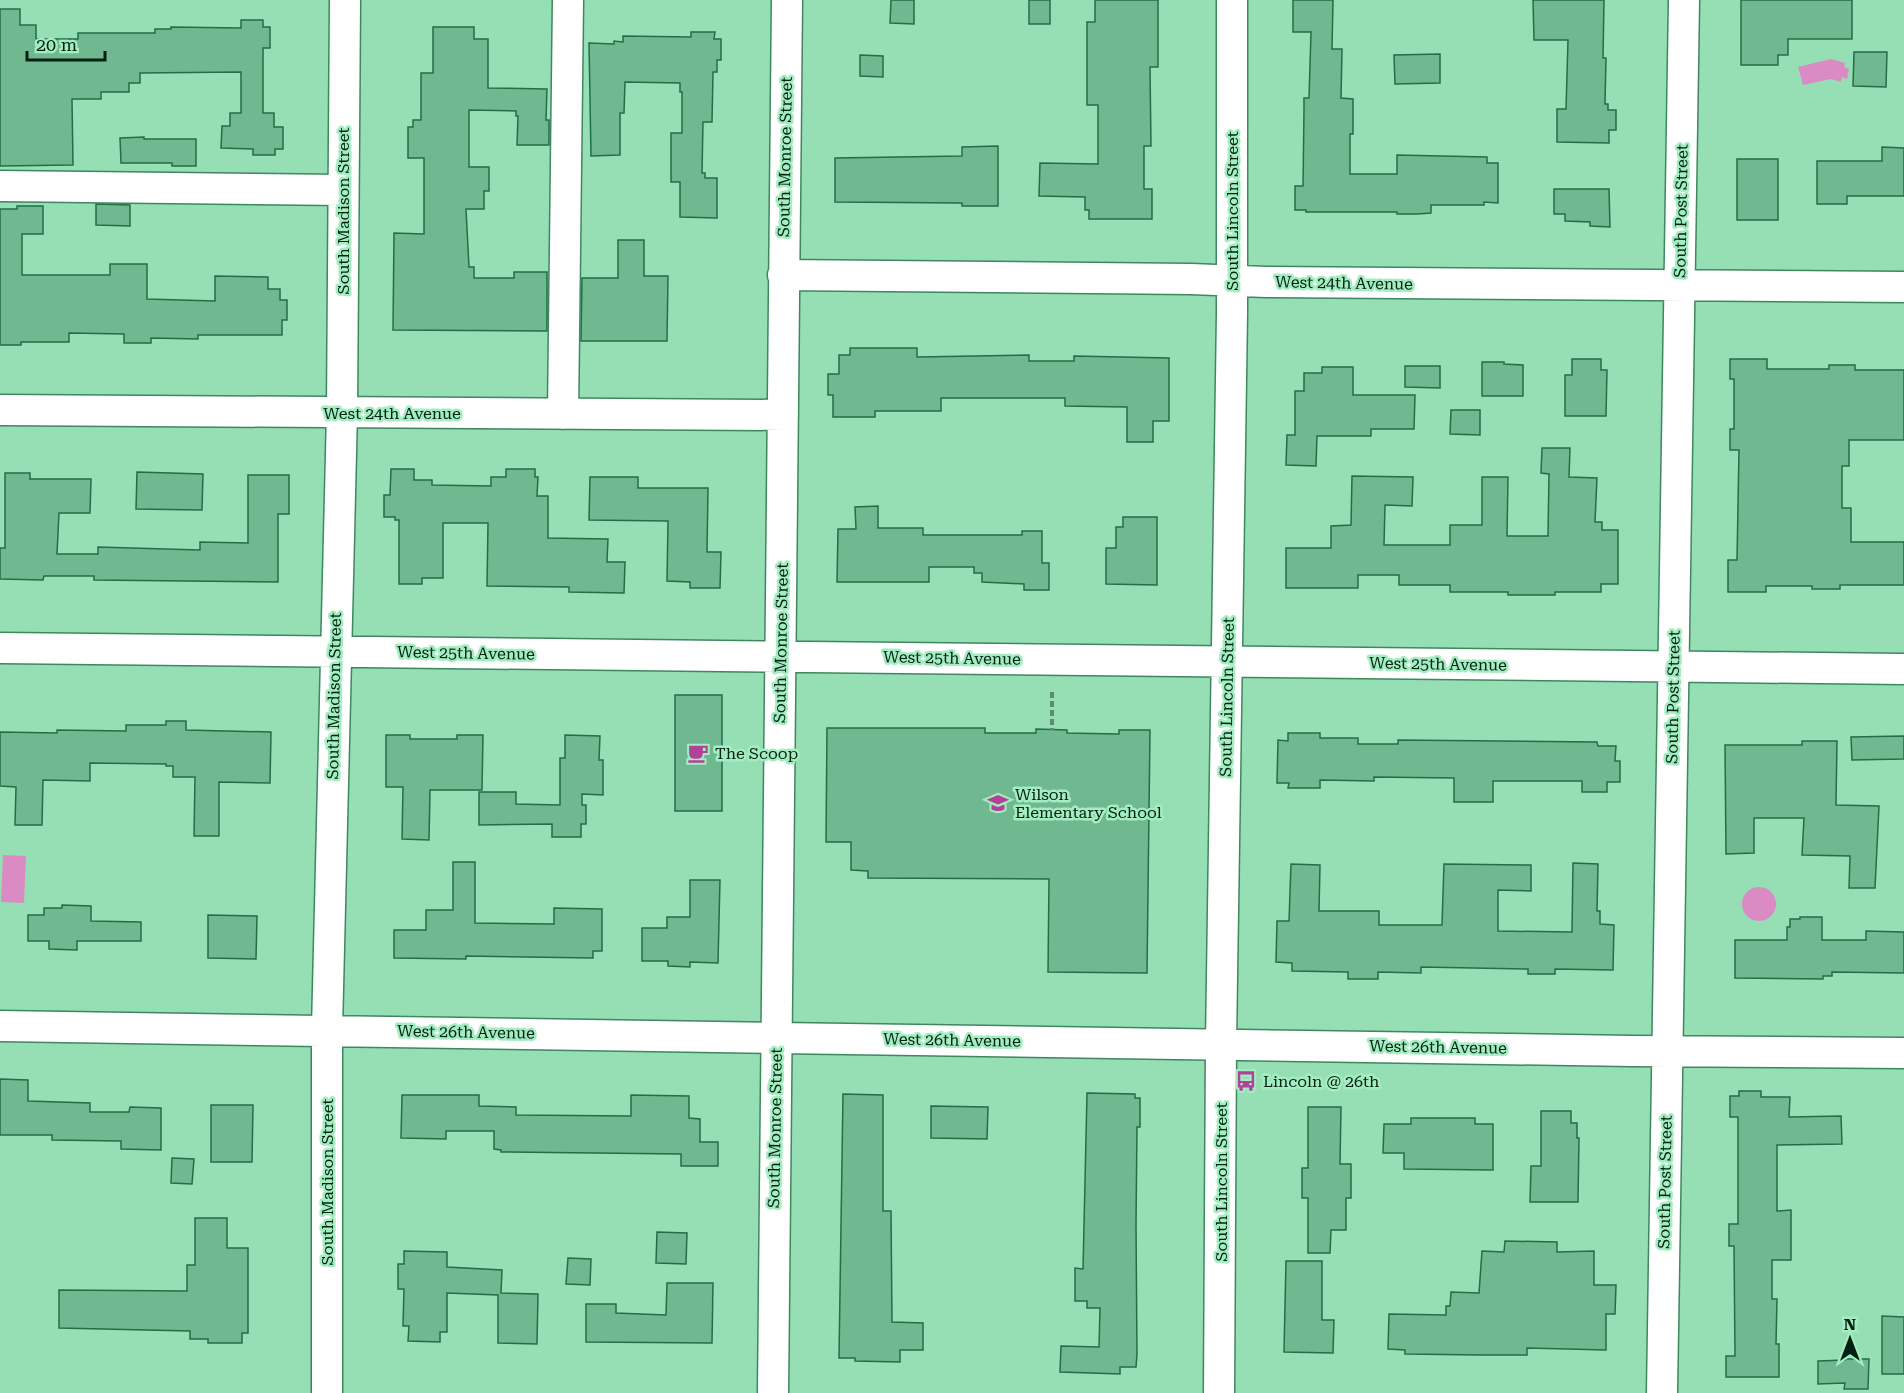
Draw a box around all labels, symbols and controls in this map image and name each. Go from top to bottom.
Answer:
scale bar [27,24,105,62]
text: 20 m [36,34,77,55]
street label: South Monroe Street [774,77,796,237]
street label: South Madison Street [334,127,353,295]
street label: South Lincoln Street [1223,131,1242,291]
street label: South Post Street [1670,144,1692,278]
street label: West 24th Avenue [1275,272,1413,294]
street label: West 24th Avenue [323,404,461,423]
street label: South Monroe Street [770,563,792,723]
street label: South Madison Street [323,612,345,780]
street label: South Lincoln Street [1216,617,1238,777]
street label: South Post Street [1662,630,1684,764]
street label: West 25th Avenue [397,642,535,664]
street label: West 25th Avenue [883,647,1021,669]
street label: West 25th Avenue [1369,653,1507,675]
cafe icon: The Scoop [686,741,710,765]
place label: The Scoop [715,744,798,763]
place label: Wilson Elementary School [1015,785,1162,822]
school or university icon: Wilson Elementary School [986,791,1010,815]
street label: West 26th Avenue [397,1021,535,1043]
street label: West 26th Avenue [883,1029,1021,1051]
street label: West 26th Avenue [1369,1036,1507,1058]
street label: South Monroe Street [764,1048,786,1208]
bus stop icon: Lincoln @ 26th [1234,1069,1258,1093]
place label: Lincoln @ 26th [1263,1072,1379,1091]
street label: South Madison Street [318,1098,337,1266]
street label: South Lincoln Street [1212,1102,1231,1262]
street label: South Post Street [1654,1115,1676,1249]
north arrow [1820,1309,1880,1369]
text: N [1844,1315,1856,1334]

